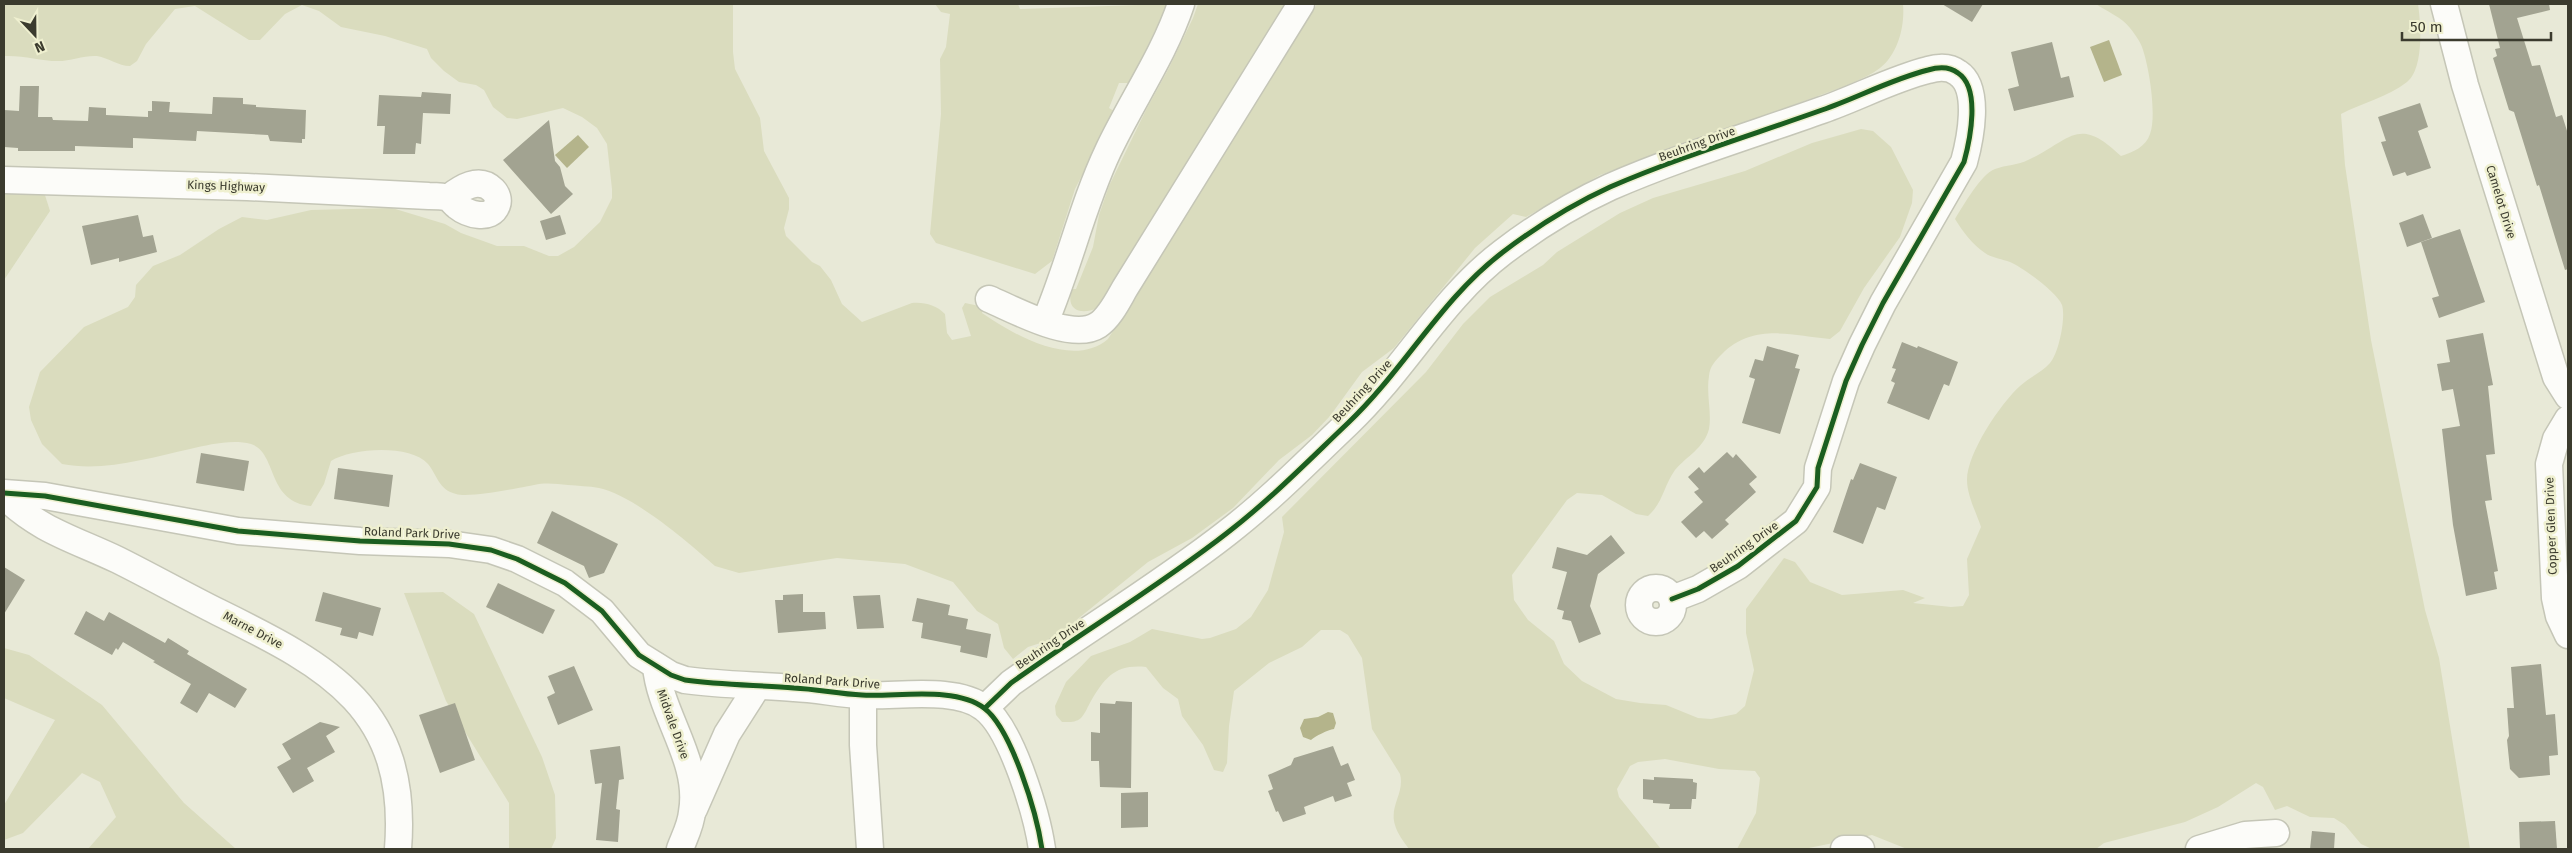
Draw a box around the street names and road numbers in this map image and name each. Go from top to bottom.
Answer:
street label: Beuhring Drive [1657,124,1737,164]
street label: Camelot Drive [2483,164,2519,240]
street label: Kings Highway [187,178,265,194]
street label: Beuhring Drive [1329,357,1395,425]
street label: Copper Glen Drive [2542,477,2560,575]
street label: Beuhring Drive [1707,518,1781,576]
street label: Roland Park Drive [364,524,460,542]
street label: Marne Drive [221,608,285,652]
street label: Beuhring Drive [1013,616,1087,672]
street label: Roland Park Drive [783,671,881,691]
street label: Midvale Drive [654,687,692,761]

